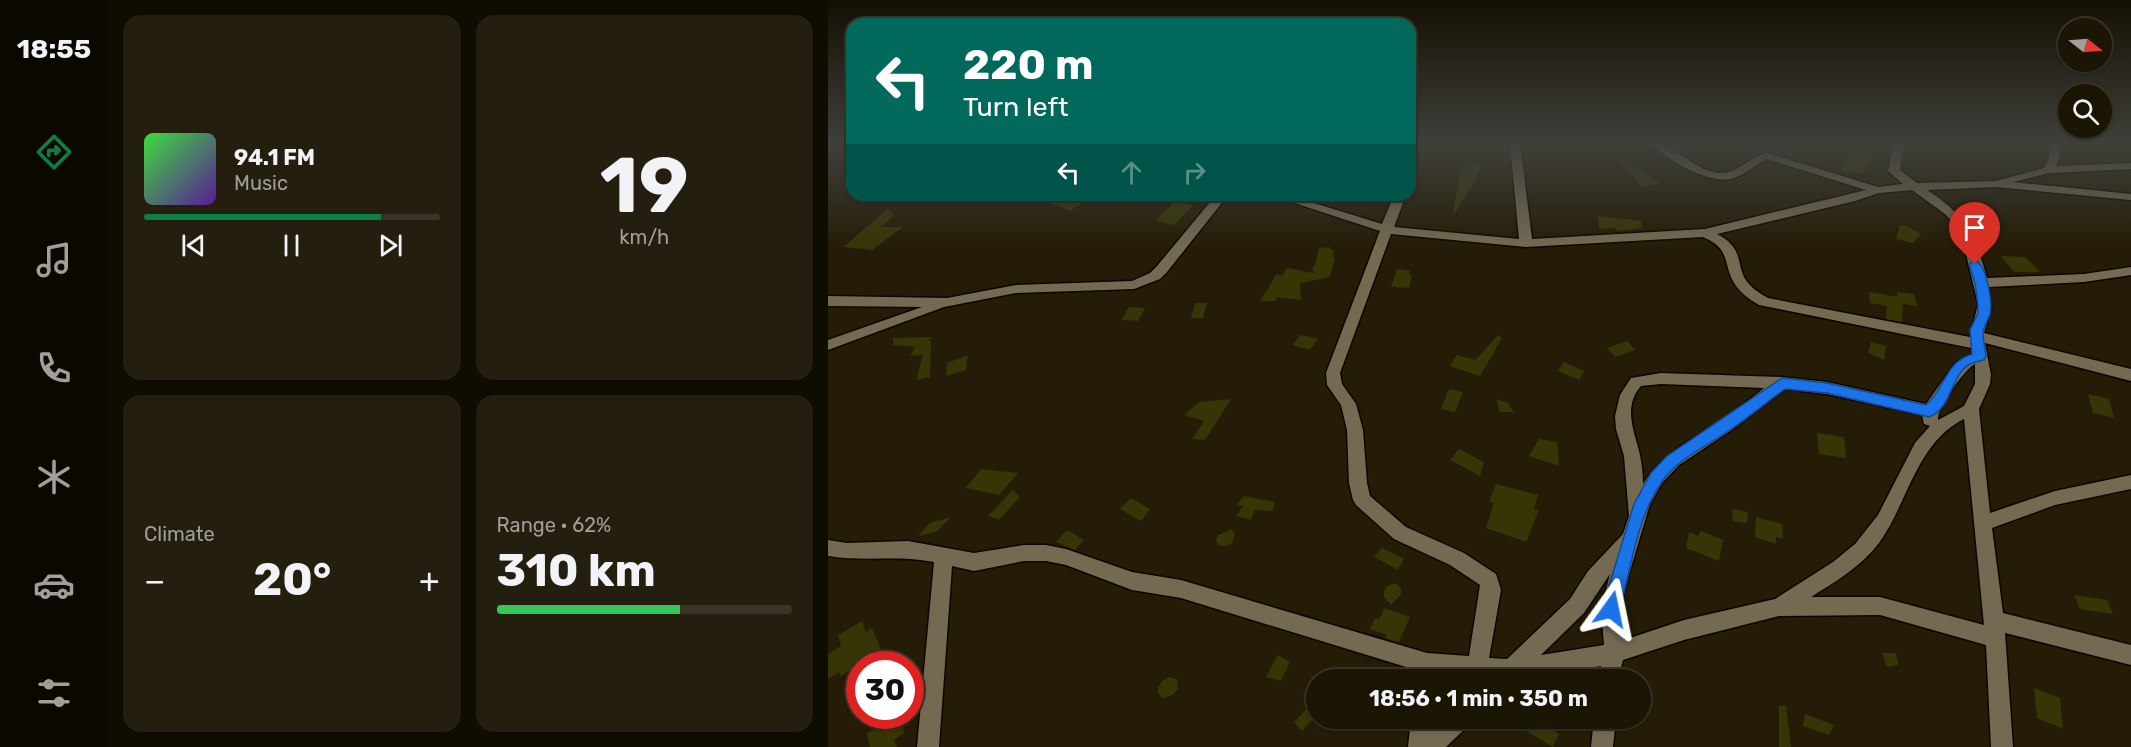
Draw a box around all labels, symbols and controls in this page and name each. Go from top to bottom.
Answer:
north arrow [2058,18,2112,72]
map controls [2058,18,2112,138]
text: 18:55 [17,33,91,65]
text: 220 m [963,40,1094,90]
icon: left [864,42,942,120]
button: search [2058,84,2112,138]
text: Turn left [963,91,1068,123]
icon: directions [33,131,75,173]
text: 19 [600,139,689,232]
text: 94.1 FM [234,144,315,171]
icon: left [1052,156,1085,189]
icon: ahead [1115,156,1148,189]
icon: right [1178,156,1211,189]
text: Music [234,171,288,195]
pin [1949,202,2000,264]
icon: arrive [1958,211,1991,244]
text: km/h [619,225,669,249]
icon: previous [177,229,210,262]
icon: pause [275,229,308,262]
icon: next [374,229,407,262]
icon: music [33,239,75,281]
icon: phone [33,347,75,389]
icon: climate [33,456,75,498]
text: Range · 62% [497,513,611,537]
text: Climate [144,522,215,546]
text: 310 km [497,544,656,597]
text: 20° [253,553,331,606]
text: − [144,561,165,600]
text: + [419,561,440,600]
icon: car [33,564,75,606]
position arrow [1579,577,1643,641]
speed limit sign: 30 [846,651,924,729]
icon: filters [33,672,75,714]
text: 18:56 · 1 min · 350 m [1369,685,1588,712]

